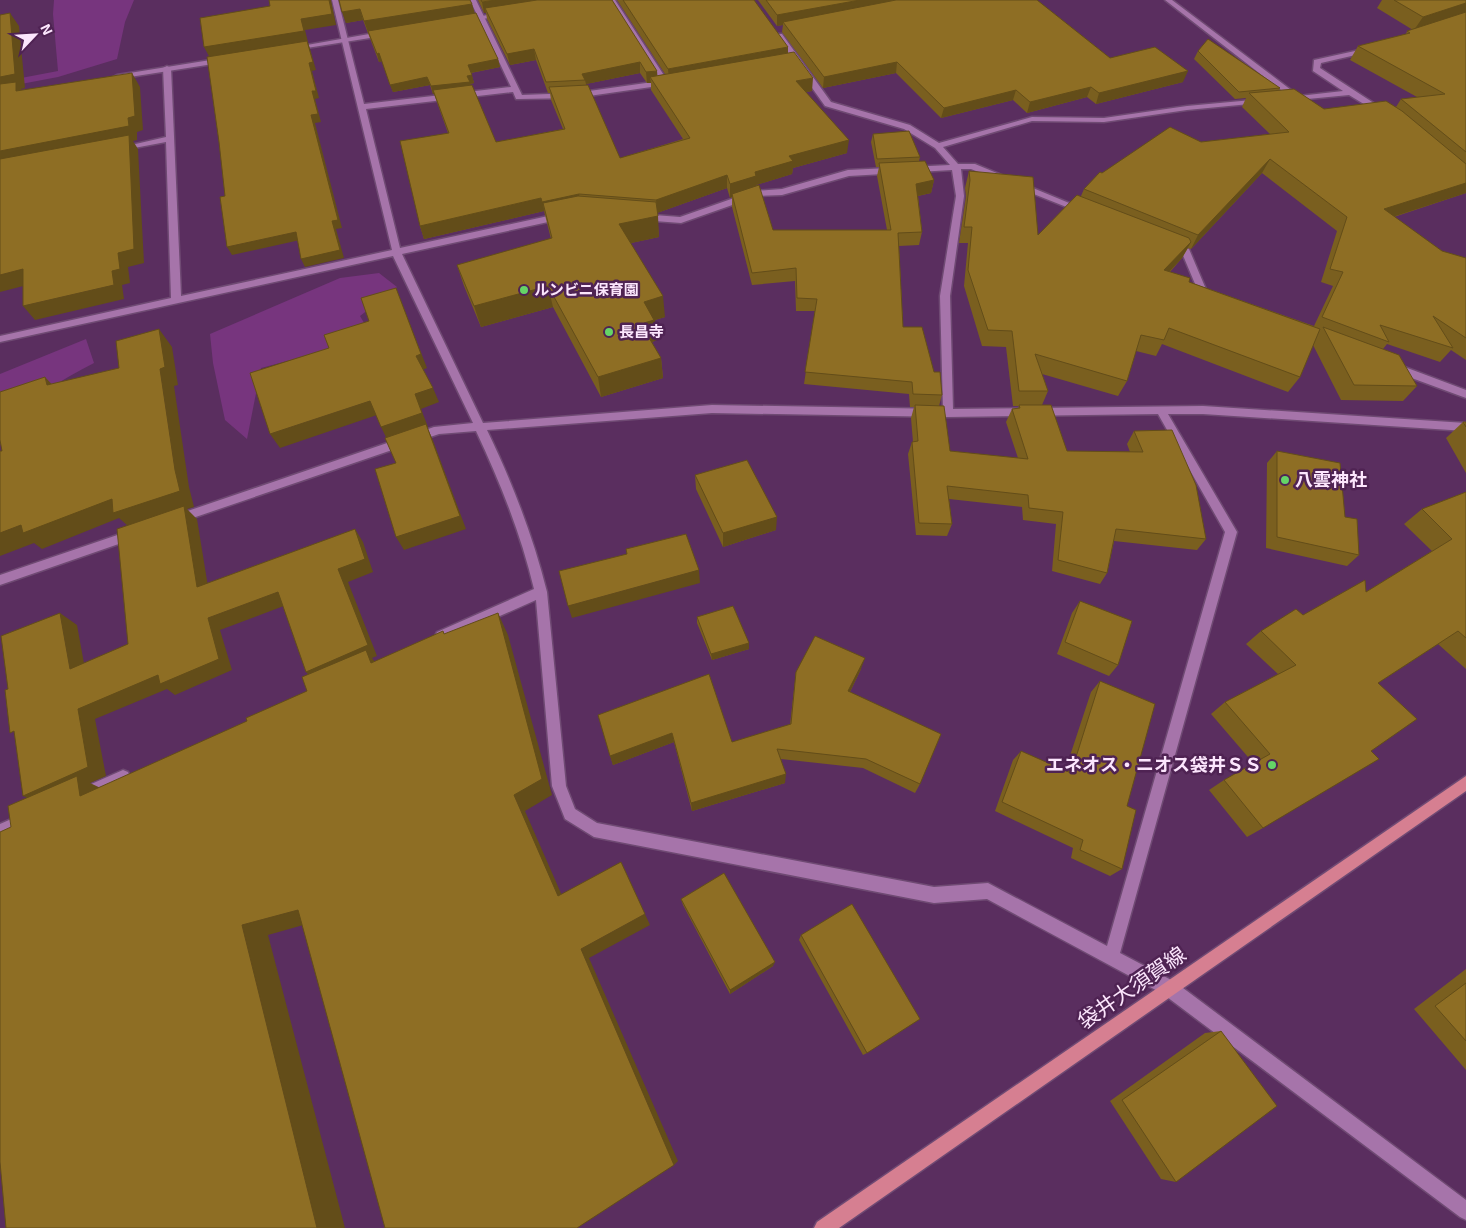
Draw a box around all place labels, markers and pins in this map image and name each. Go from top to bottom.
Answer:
place label: ルンビニ保育園 [534,280,639,298]
marker: ルンビニ保育園 [518,284,530,296]
place label: 長昌寺 [619,322,664,340]
marker: 長昌寺 [603,326,615,338]
place label: 八雲神社 [1295,468,1367,490]
marker: 八雲神社 [1279,474,1291,486]
place label: エネオス・ニオス袋井ＳＳ [1046,753,1262,775]
marker: エネオス・ニオス袋井ＳＳ [1266,759,1278,771]

